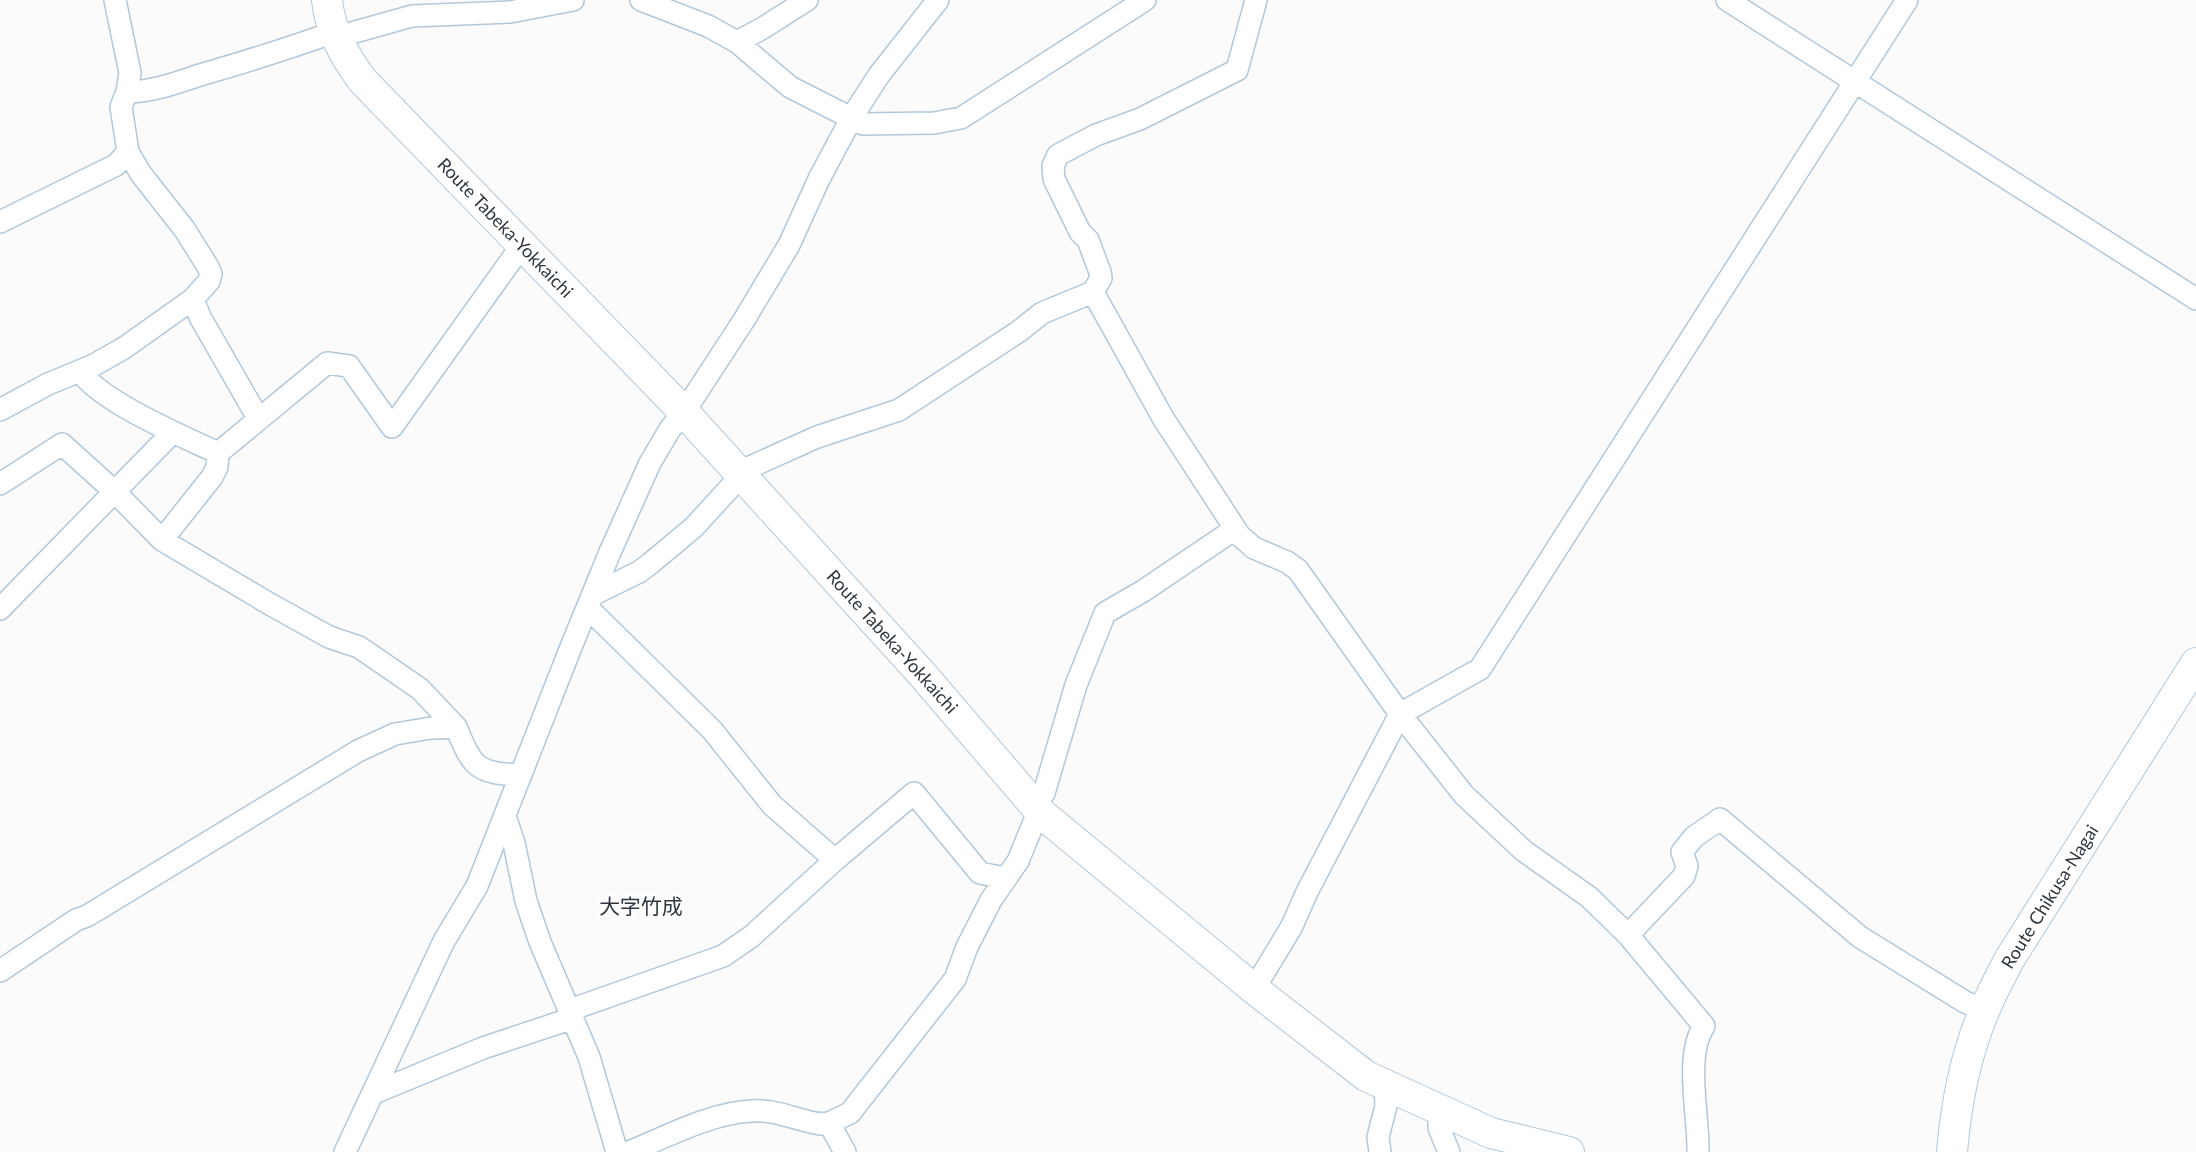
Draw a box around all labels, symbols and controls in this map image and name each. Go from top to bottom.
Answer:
street label: Route Tabeka-Yokkaichi [433,153,578,302]
street label: Route Tabeka-Yokkaichi [822,565,963,718]
street label: Route Chikusa-Nagai [1996,820,2102,972]
district label: 大字竹成 [599,893,683,918]

